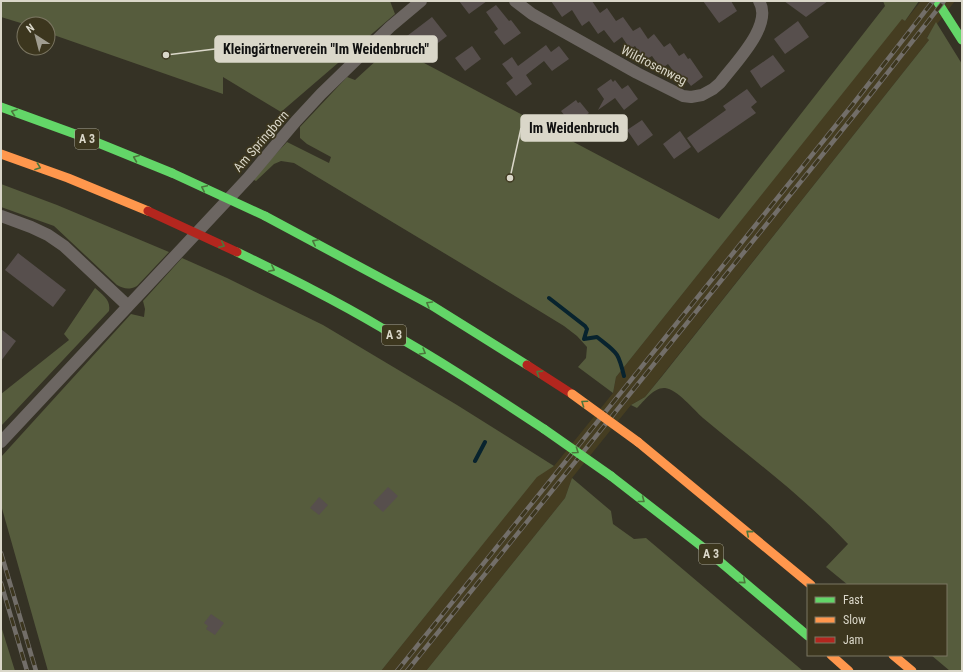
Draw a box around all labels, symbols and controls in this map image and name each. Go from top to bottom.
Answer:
north arrow [16,16,56,56]
text: N [24,21,37,36]
callout: Kleingärtnerverein "Im Weidenbruch" [215,36,437,62]
text: Kleingärtnerverein "Im Weidenbruch" [223,41,430,57]
street label: Wildrosenweg [619,42,689,88]
street label: Am Springborn [230,107,292,175]
one-way arrow [11,108,18,117]
callout: Im Weidenbruch [521,115,627,141]
text: Im Weidenbruch [529,120,619,136]
road number: A 3 [75,129,99,149]
one-way arrow [132,155,139,163]
one-way arrow [34,163,41,171]
one-way arrow [201,185,209,193]
one-way arrow [311,239,319,247]
one-way arrow [217,240,225,248]
one-way arrow [268,264,275,272]
one-way arrow [426,302,433,309]
road number: A 3 [382,325,406,345]
one-way arrow [419,347,426,354]
one-way arrow [536,370,543,378]
one-way arrow [581,400,588,408]
one-way arrow [572,446,579,454]
one-way arrow [638,495,645,503]
one-way arrow [746,530,753,537]
road number: A 3 [699,544,723,564]
one-way arrow [739,577,746,584]
legend [807,584,947,656]
text: Fast [843,593,864,607]
text: Slow [843,613,866,627]
text: Jam [843,633,864,647]

